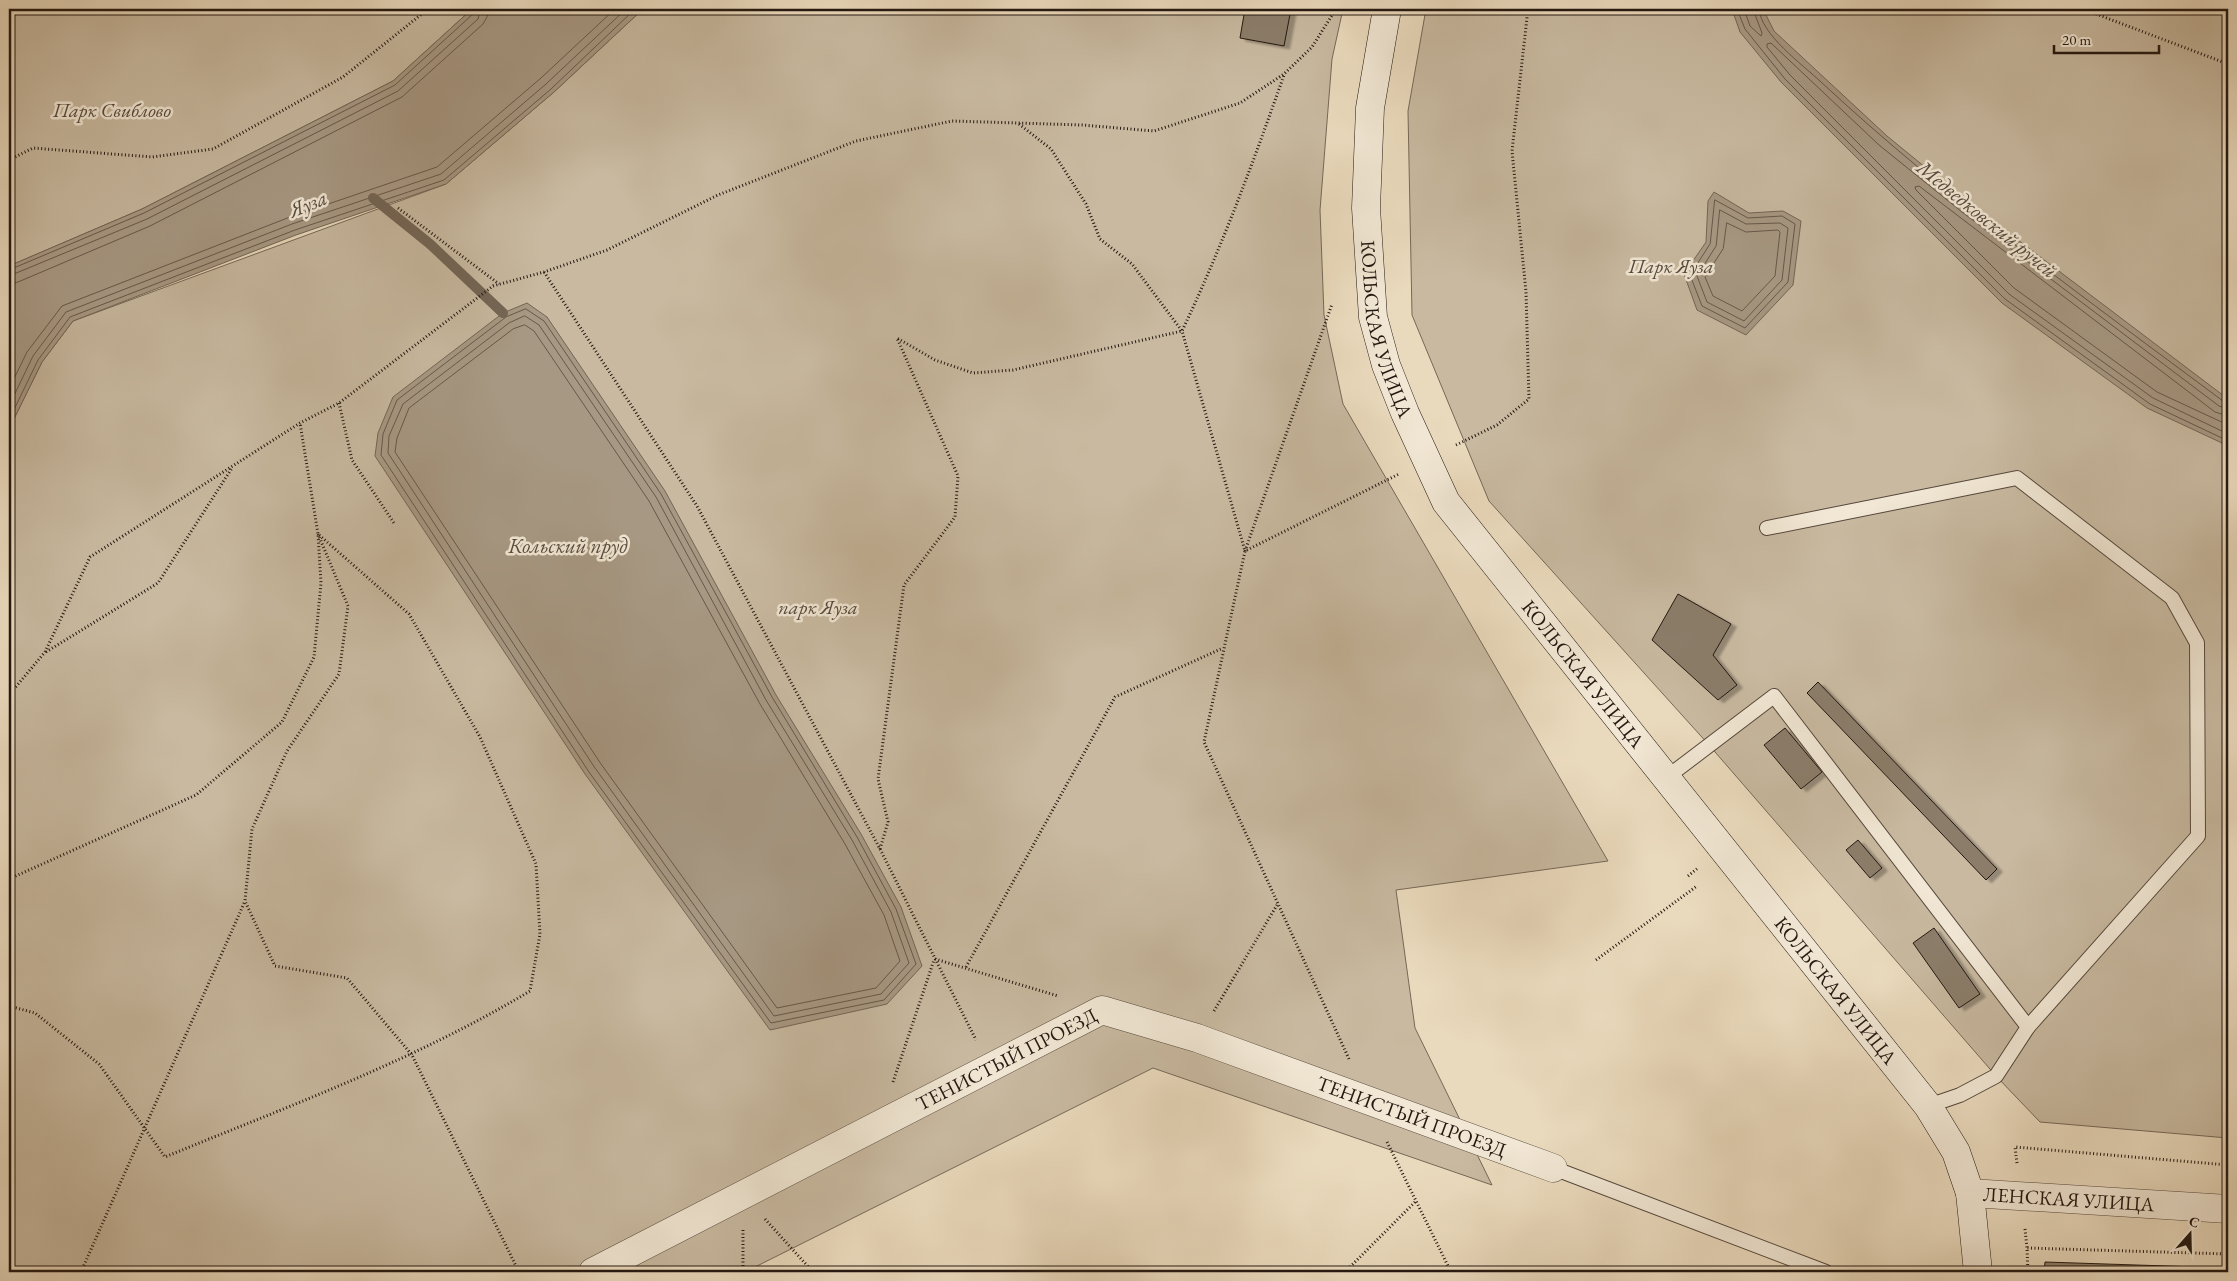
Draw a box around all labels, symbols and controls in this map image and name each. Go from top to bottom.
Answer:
scale bar [2054,22,2160,54]
text: 20 m [2062,30,2091,49]
park label: Парк Свиблово [52,97,171,123]
water label: Медведковский ручей [1910,152,2063,284]
water label: Яуза [283,184,331,224]
street label: КОЛЬСКАЯ УЛИЦА [1355,239,1419,422]
park label: Парк Яуза [1628,253,1713,279]
water label: Кольский пруд [507,532,628,559]
park label: парк Яуза [778,594,858,620]
street label: КОЛЬСКАЯ УЛИЦА [1516,594,1650,753]
street label: КОЛЬСКАЯ УЛИЦА [1769,911,1903,1070]
street label: ТЕНИСТЫЙ ПРОЕЗД [911,1002,1101,1117]
street label: ТЕНИСТЫЙ ПРОЕЗД [1313,1070,1510,1163]
street label: ЛЕНСКАЯ УЛИЦА [1982,1181,2155,1217]
north arrow [2164,1208,2214,1258]
text: С [2187,1212,2202,1232]

